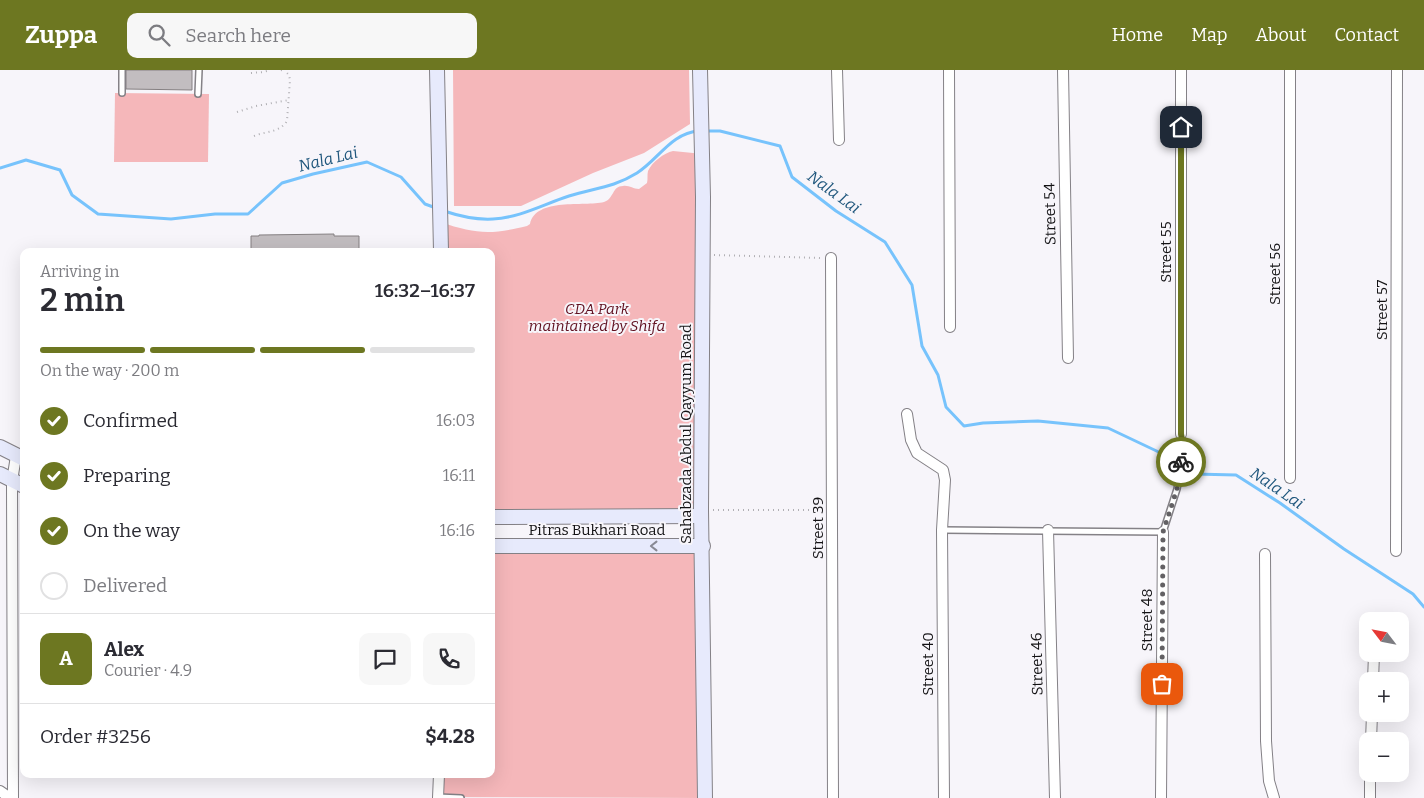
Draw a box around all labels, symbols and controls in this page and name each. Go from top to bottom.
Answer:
search box [127,13,477,58]
text: Zuppa [25,21,97,49]
icon: search [145,21,173,49]
text: Search here [185,24,291,47]
text: Home [1112,24,1163,46]
text: Map [1191,24,1227,46]
text: About [1255,24,1306,46]
text: Contact [1334,24,1399,46]
pin [1160,106,1202,148]
icon: home [1167,113,1195,141]
water label: Nala Lai [296,142,360,176]
water label: Nala Lai [804,167,864,218]
street label: Street 54 [1040,183,1060,245]
street label: Street 55 [1157,221,1175,283]
street label: Street 56 [1266,243,1284,305]
text: Arriving in [40,262,119,281]
text: 16:32–16:37 [375,279,475,302]
street label: Street 57 [1373,279,1391,340]
text: 2 min [40,281,125,319]
park label: CDA Park maintained by Shifa [529,300,665,335]
street label: Sahabzada Abdul Qayyum Road [677,324,695,544]
text: On the way · 200 m [40,361,179,380]
icon: check [40,407,68,435]
text: Confirmed [83,409,178,432]
text: 16:03 [436,411,475,430]
courier [1156,437,1206,487]
icon: bike [1167,448,1195,476]
icon: check [40,462,68,490]
water label: Nala Lai [1247,463,1308,513]
text: Preparing [83,464,171,487]
text: 16:11 [443,466,475,485]
street label: Street 39 [809,497,827,559]
icon: check [40,517,68,545]
text: On the way [83,519,180,542]
text: 16:16 [440,521,475,540]
street label: Pitras Bukhari Road [529,521,666,539]
one-way arrow [650,541,658,551]
text: Delivered [83,574,167,597]
street label: Street 48 [1138,588,1156,652]
north arrow [1359,612,1409,662]
map controls [1359,612,1409,782]
street label: Street 40 [919,632,937,696]
street label: Street 46 [1027,632,1047,696]
button: chat [359,633,411,685]
button: phone [423,633,475,685]
text: Alex [104,638,144,661]
text: A [59,647,73,670]
text: Courier · 4.9 [104,661,192,680]
pin [1141,663,1183,705]
icon: bag [1148,670,1176,698]
button: + [1359,672,1409,722]
text: Order #3256 [40,725,151,748]
text: $4.28 [425,725,475,748]
button: − [1359,732,1409,782]

